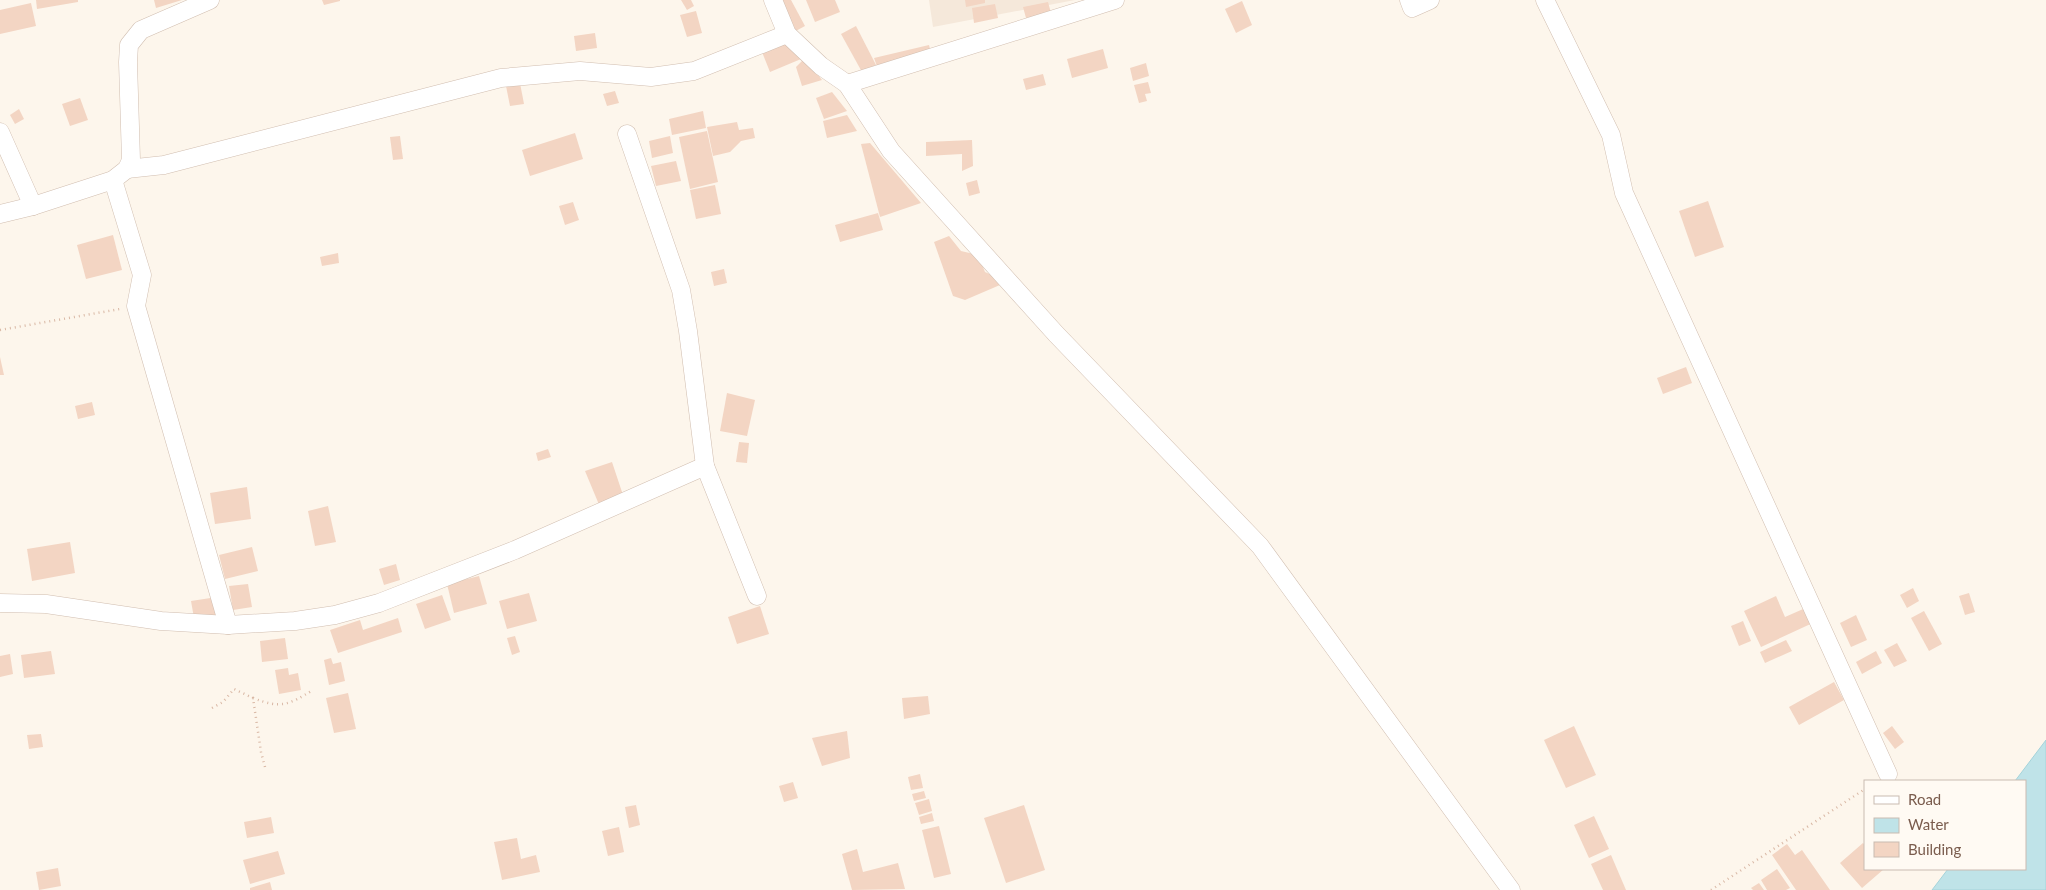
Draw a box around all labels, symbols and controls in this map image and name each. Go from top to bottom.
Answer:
legend [1864,780,2026,870]
text: Road [1908,790,1941,808]
text: Water [1908,815,1949,833]
text: Building [1908,840,1961,858]

